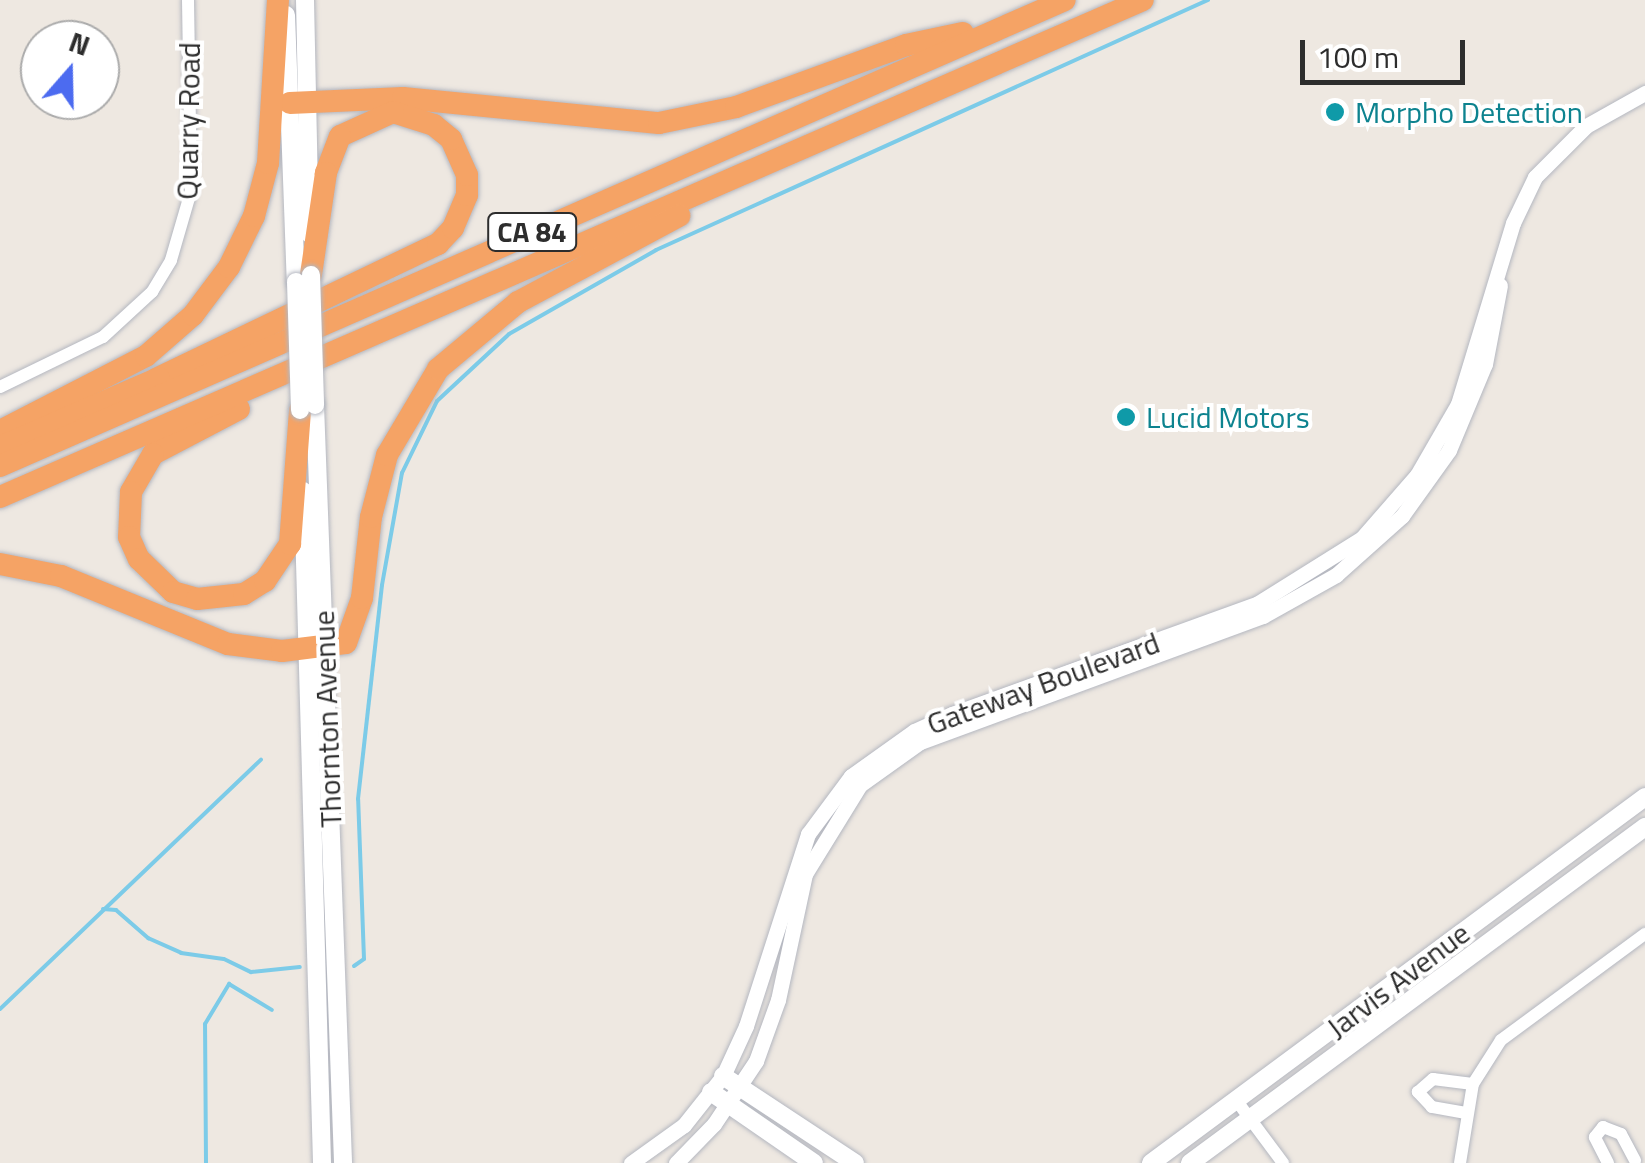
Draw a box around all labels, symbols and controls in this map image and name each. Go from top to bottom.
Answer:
north arrow [20,20,120,120]
text: N [63,20,96,67]
scale bar [1305,20,1470,82]
text: 100 m [1317,34,1399,80]
street label: Quarry Road [169,42,207,200]
place label: Morpho Detection [1355,94,1583,130]
marker: Morpho Detection [1324,101,1346,123]
road number: CA 84 [487,209,577,255]
place label: Lucid Motors [1146,399,1310,435]
marker: Lucid Motors [1115,406,1137,428]
street label: Thornton Avenue [305,610,349,828]
street label: Gateway Boulevard [922,624,1164,742]
street label: Jarvis Avenue [1319,915,1477,1045]

